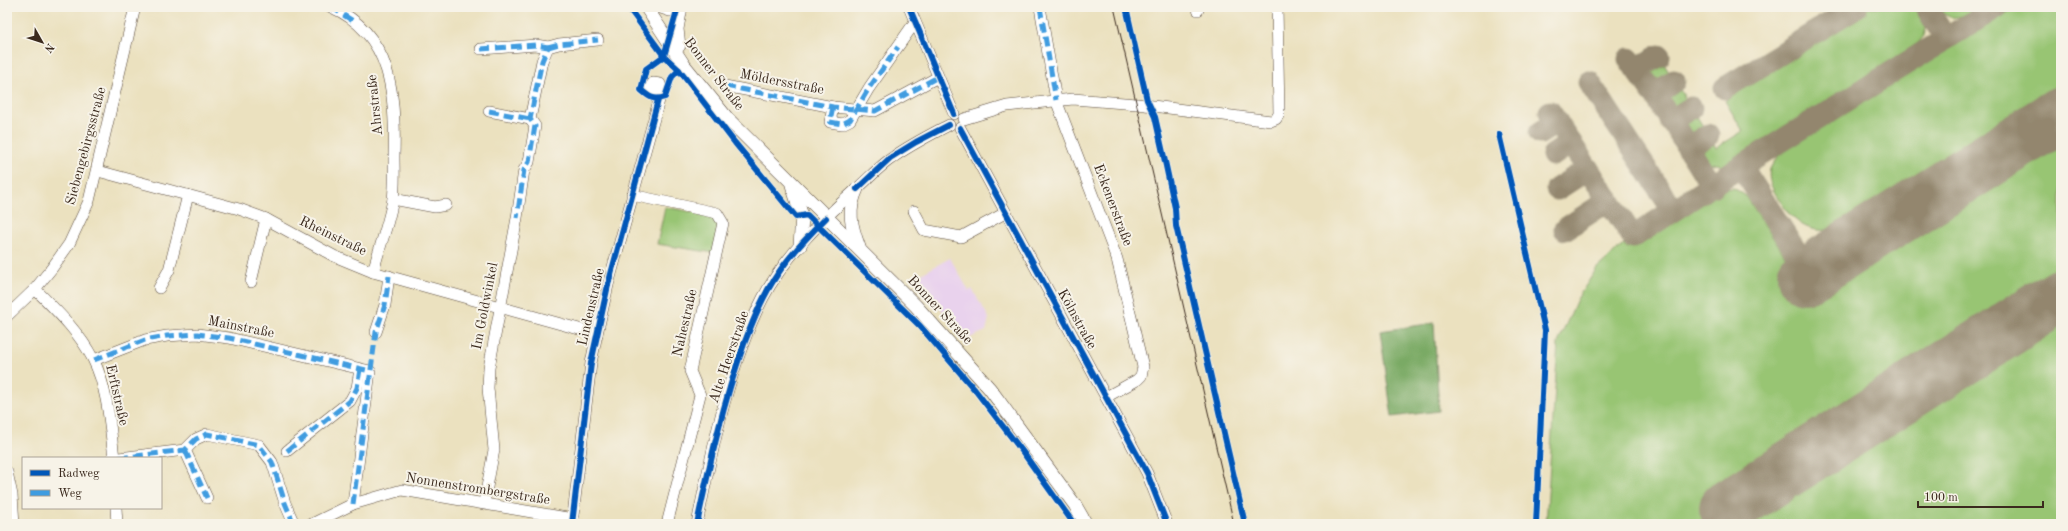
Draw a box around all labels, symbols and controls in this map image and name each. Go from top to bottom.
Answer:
north arrow [22,22,62,62]
street label: Bonner Straße [681,35,747,113]
text: N [41,41,56,55]
street label: Möldersstraße [739,67,825,97]
street label: Ahrstraße [365,74,385,136]
street label: Siebengebirgsstraße [63,85,109,207]
street label: Eckenerstraße [1091,162,1135,248]
street label: Rheinstraße [297,214,369,258]
street label: Im Goldwinkel [470,261,500,351]
street label: Lindenstraße [575,267,607,347]
street label: Bonner Straße [905,273,975,347]
street label: Kölnstraße [1055,287,1099,351]
street label: Nahestraße [670,288,700,358]
street label: Alte Heerstraße [707,309,751,405]
street label: Mainstraße [207,314,275,340]
street label: Erftstraße [103,363,131,427]
legend [22,457,162,509]
text: Radweg [58,468,100,480]
street label: Nonnenstrombergstraße [405,471,551,507]
scale bar [1918,483,2043,509]
text: Weg [58,488,82,500]
text: 100 m [1924,492,1958,504]

